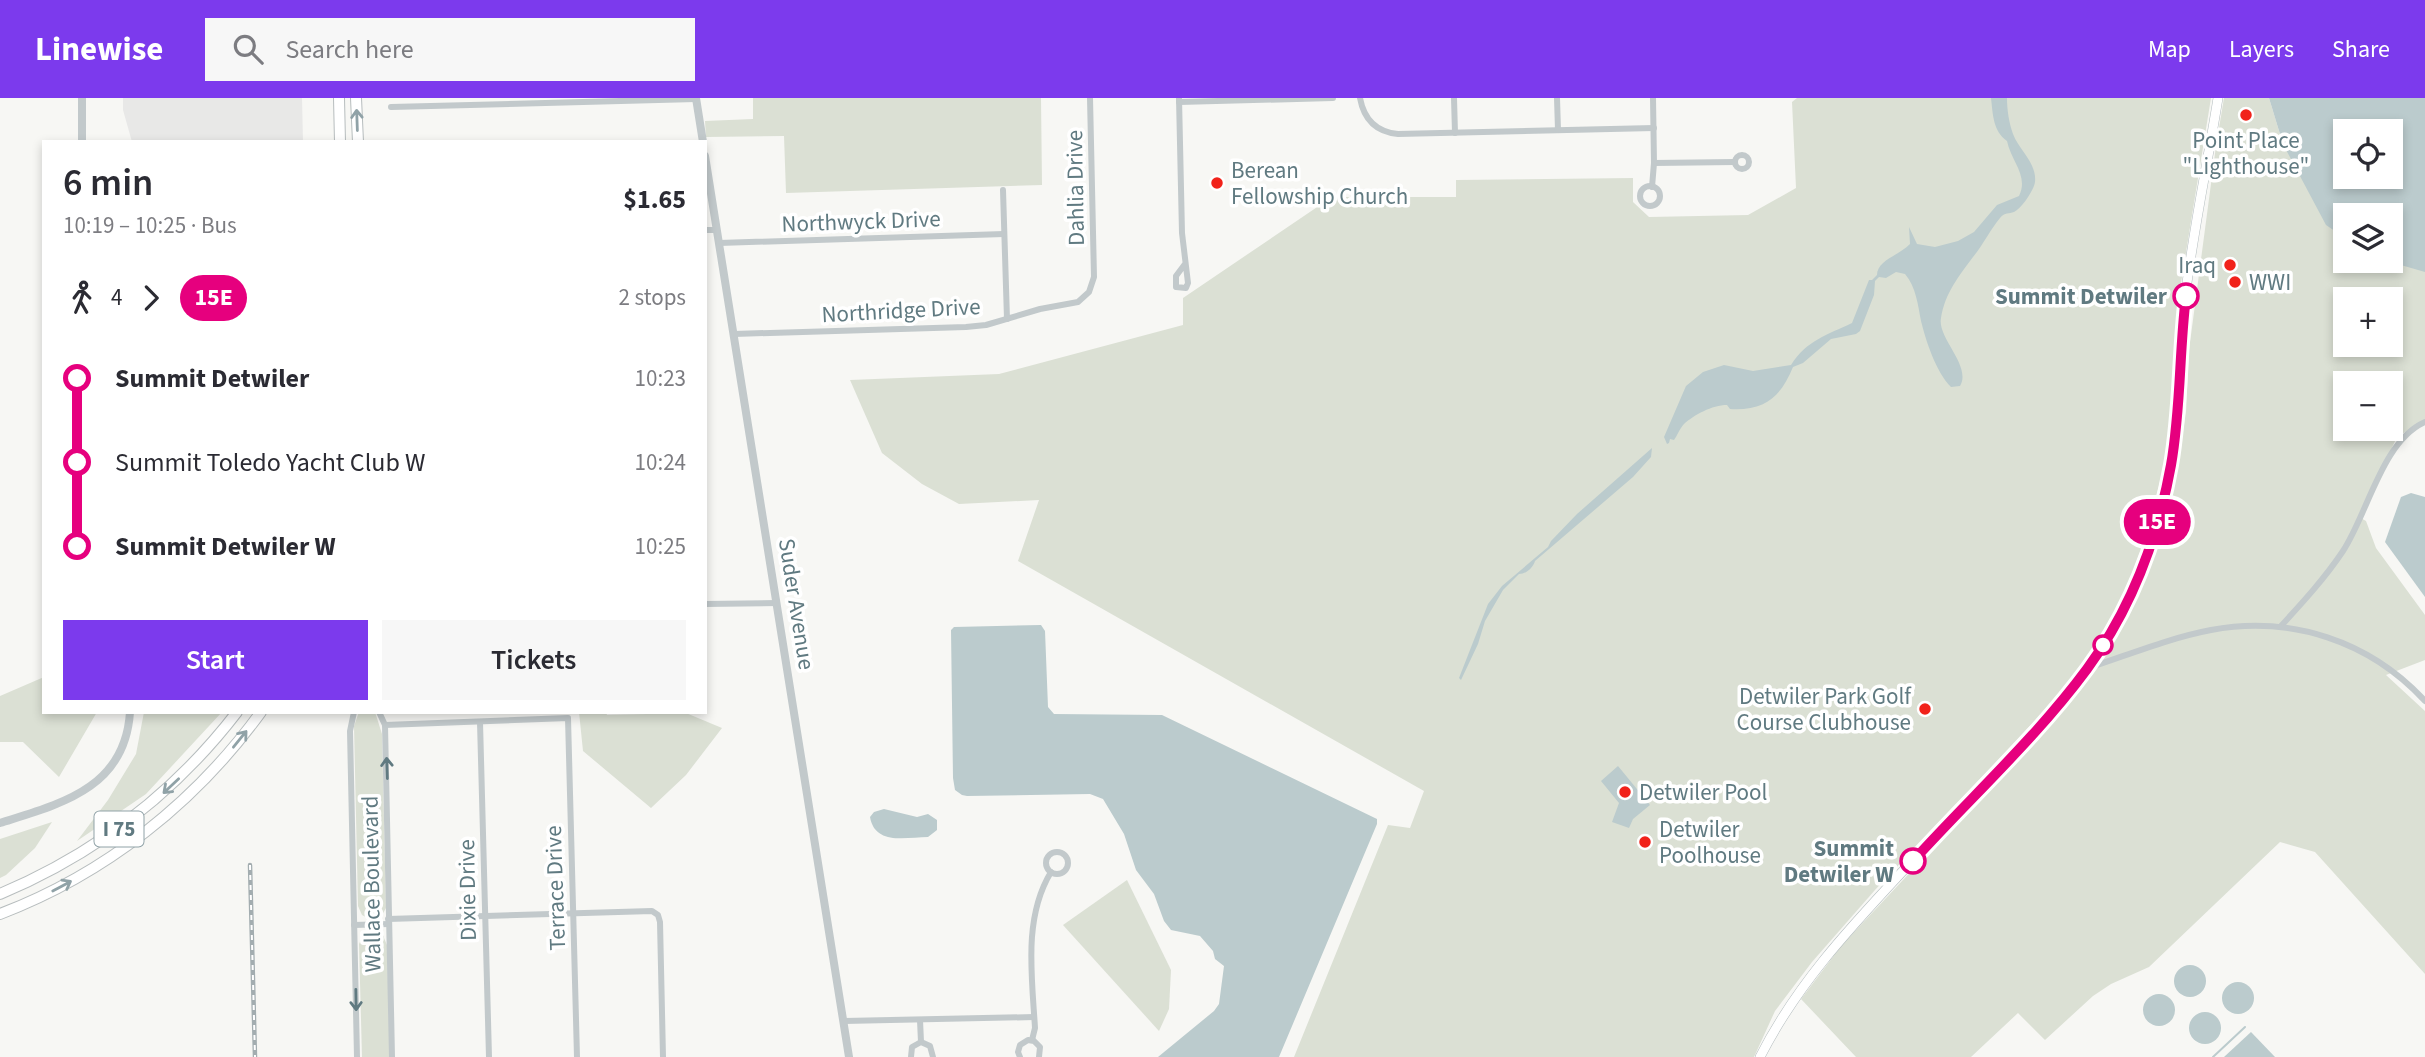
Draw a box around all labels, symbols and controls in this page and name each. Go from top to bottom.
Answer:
search box [205,18,695,81]
text: Linewise [35,26,163,73]
icon: search [229,30,267,68]
text: Search here [285,31,414,68]
text: Map [2148,32,2191,67]
text: Layers [2229,32,2294,67]
text: Share [2332,32,2390,67]
marker: Point Place "Lighthouse" [2238,107,2254,123]
one-way arrow [350,109,363,132]
map controls [2333,119,2403,441]
button: locate [2333,119,2403,189]
place label: Point Place "Lighthouse" [2183,124,2309,183]
street label: Dahlia Drive [1058,130,1093,246]
place label: Berean Fellowship Church [1231,154,1408,213]
text: 6 min [63,156,153,210]
marker: Berean Fellowship Church [1209,175,1225,191]
text: $1.65 [623,181,686,218]
street label: Northwyck Drive [781,202,941,241]
button: layers [2333,203,2403,273]
text: 10:19 – 10:25 · Bus [63,209,237,242]
place label: Iraq [2178,249,2216,282]
marker: Iraq [2222,257,2238,273]
place label: WWI [2249,266,2291,299]
marker: WWI [2227,274,2243,290]
icon: walk [63,279,101,317]
icon: forward [132,279,170,317]
text: 15E [194,280,233,315]
place label: Summit Detwiler [1995,280,2168,313]
text: 4 [111,281,122,314]
text: 2 stops [619,281,686,314]
marker: Summit Detwiler [2173,283,2199,309]
button: + [2333,287,2403,357]
street label: Northridge Drive [821,290,981,331]
text: Summit Detwiler [115,360,309,397]
text: 10:23 [635,362,686,395]
button: − [2333,371,2403,441]
text: Summit Toledo Yacht Club W [115,444,425,481]
text: 10:24 [635,446,686,479]
line badge: 15E [2117,499,2197,545]
text: 15E [2138,504,2176,539]
text: Summit Detwiler W [115,528,336,565]
text: 10:25 [635,530,686,563]
street label: Suder Avenue [770,536,823,672]
button: Start [63,620,368,700]
button: Tickets [382,620,686,700]
unlabelled marker [2093,635,2113,655]
place label: Detwiler Park Golf Course Clubhouse [1737,680,1912,739]
marker: Detwiler Park Golf Course Clubhouse [1917,701,1933,717]
one-way arrow [232,731,248,749]
one-way arrow [380,757,393,780]
place label: Detwiler Pool [1639,776,1767,809]
one-way arrow [163,778,180,795]
marker: Detwiler Pool [1617,784,1633,800]
street label: Wallace Boulevard [353,795,390,973]
road number: I 75 [94,812,144,846]
place label: Detwiler Poolhouse [1659,813,1761,872]
street label: Terrace Drive [537,825,574,951]
place label: Summit Detwiler W [1784,832,1894,891]
marker: Detwiler Poolhouse [1637,834,1653,850]
street label: Dixie Drive [450,839,485,941]
marker: Summit Detwiler W [1900,848,1926,874]
one-way arrow [51,879,72,893]
one-way arrow [349,989,363,1012]

